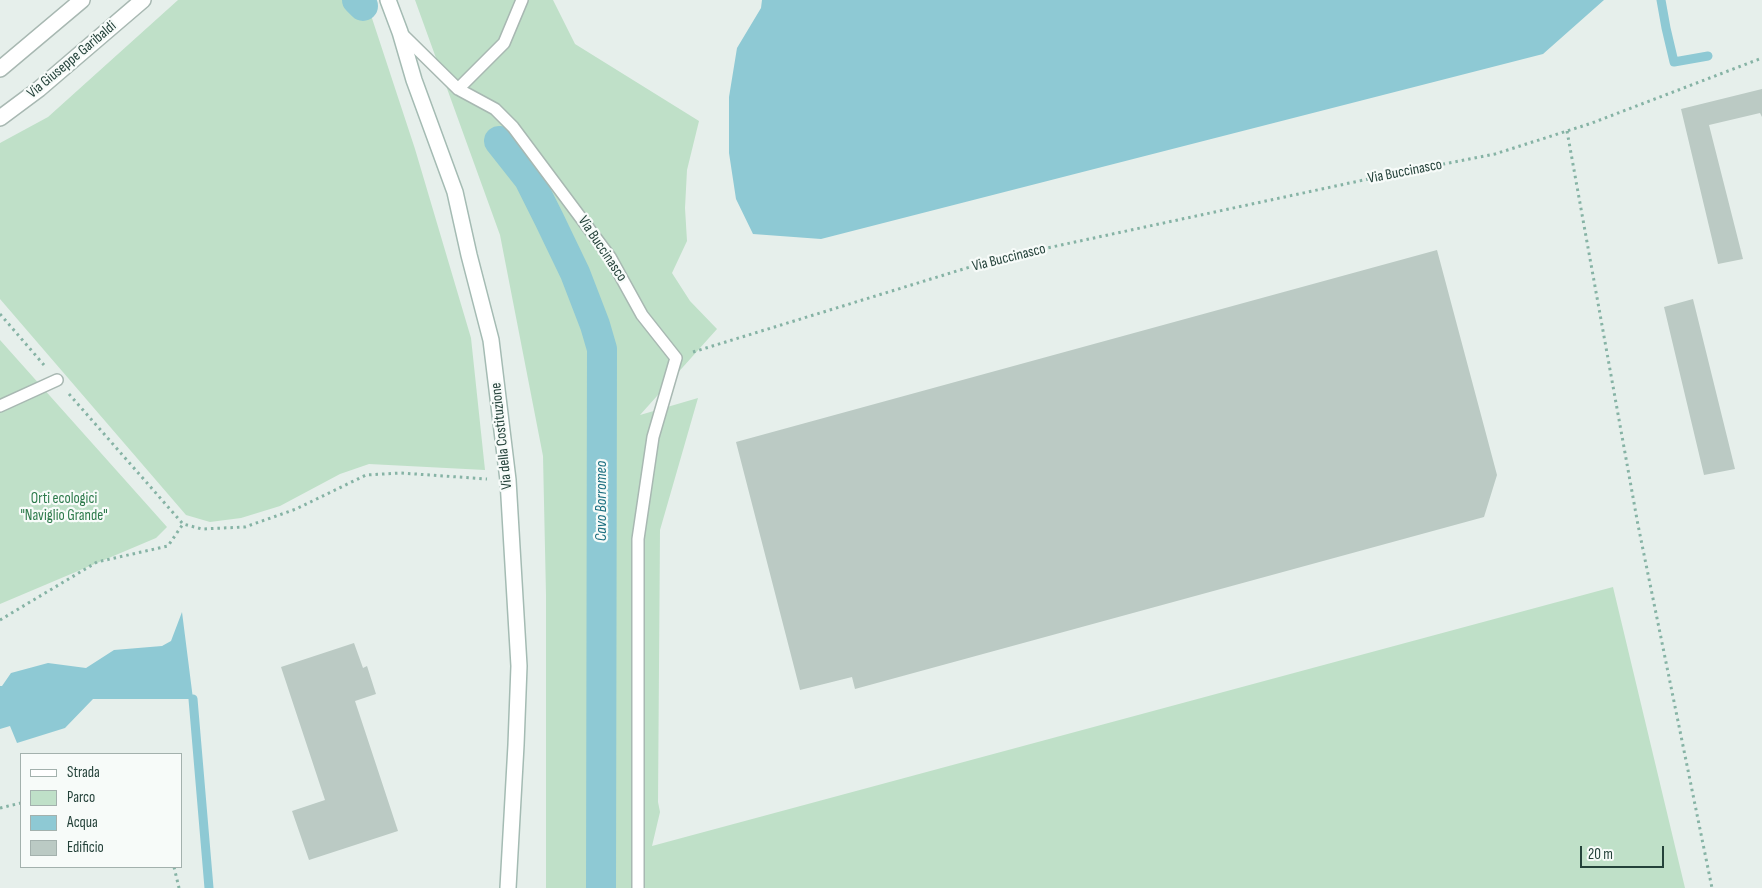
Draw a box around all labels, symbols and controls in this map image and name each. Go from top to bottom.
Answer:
street label: Via Giuseppe Garibaldi [24,18,120,102]
street label: Via Buccinasco [1366,156,1444,188]
street label: Via Buccinasco [574,213,630,285]
street label: Via Buccinasco [970,240,1048,276]
street label: Via della Costituzione [487,382,517,490]
water label: Cavo Borromeo [592,461,612,541]
park label: Orti ecologici "Naviglio Grande" [20,490,108,525]
legend [20,753,182,868]
text: Strada [67,763,100,782]
text: Parco [67,788,95,807]
text: Acqua [67,813,98,832]
scale bar [1582,836,1666,868]
text: Edificio [67,838,104,857]
text: 20 m [1588,845,1613,864]

